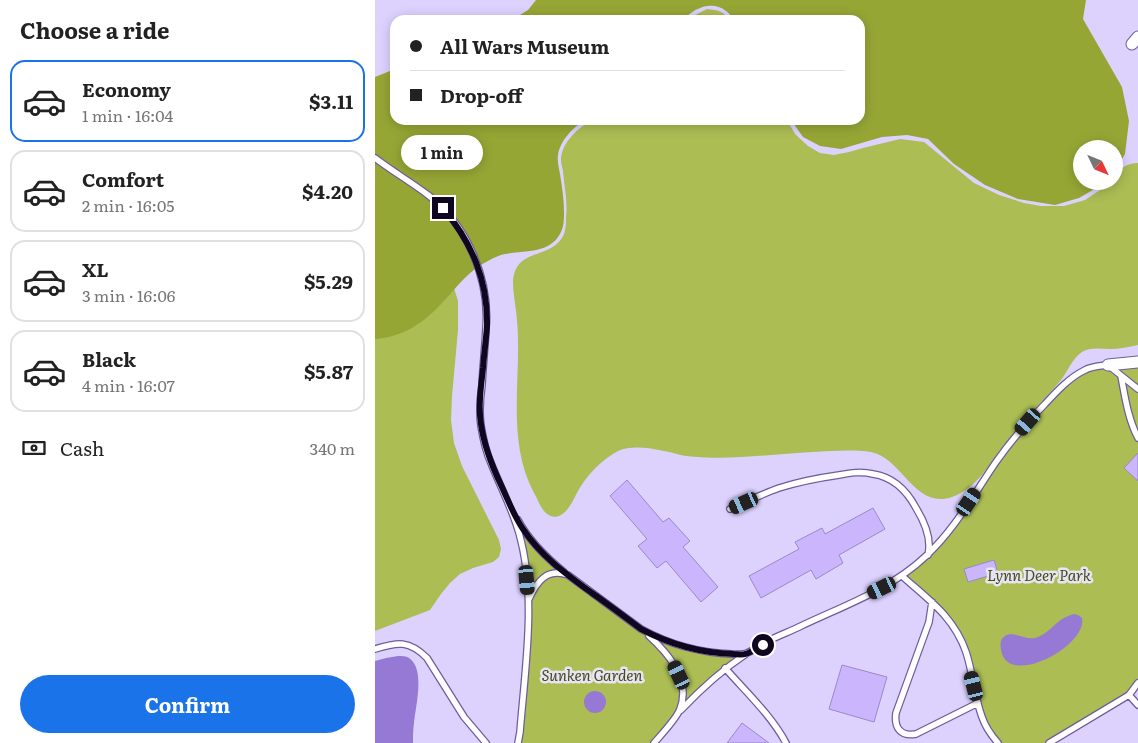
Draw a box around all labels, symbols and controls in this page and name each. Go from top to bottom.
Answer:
text: Choose a ride [20,13,169,46]
text: All Wars Museum [440,32,609,60]
text: Economy [82,75,171,103]
icon: car [22,79,67,124]
text: Drop-off [440,81,523,109]
text: $3.11 [309,87,353,115]
text: 1 min · 16:04 [82,103,173,127]
callout: 1 min [402,136,484,170]
text: 1 min [421,140,463,164]
north arrow [1073,140,1123,190]
map controls [1073,140,1123,190]
text: Comfort [82,165,164,193]
icon: car [22,169,67,214]
text: $4.20 [302,177,353,205]
text: 2 min · 16:05 [82,193,174,217]
route end [432,197,454,219]
text: XL [82,255,109,283]
icon: car [22,259,67,304]
text: $5.29 [304,267,353,295]
text: 3 min · 16:06 [82,283,175,307]
text: Black [82,345,136,373]
icon: car [22,349,67,394]
text: $5.87 [304,357,353,385]
text: 4 min · 16:07 [82,373,175,397]
car [1012,406,1043,438]
icon: cash [20,434,48,462]
text: Cash [60,434,104,462]
text: 340 m [310,436,355,460]
car [954,485,983,519]
car [727,490,760,516]
park label: Lynn Deer Park [987,563,1092,586]
car [518,564,535,596]
car [865,575,898,601]
route start [752,634,774,656]
car [665,658,692,692]
park label: Sunken Garden [542,663,642,686]
car [963,670,984,702]
button: Confirm [20,675,355,733]

